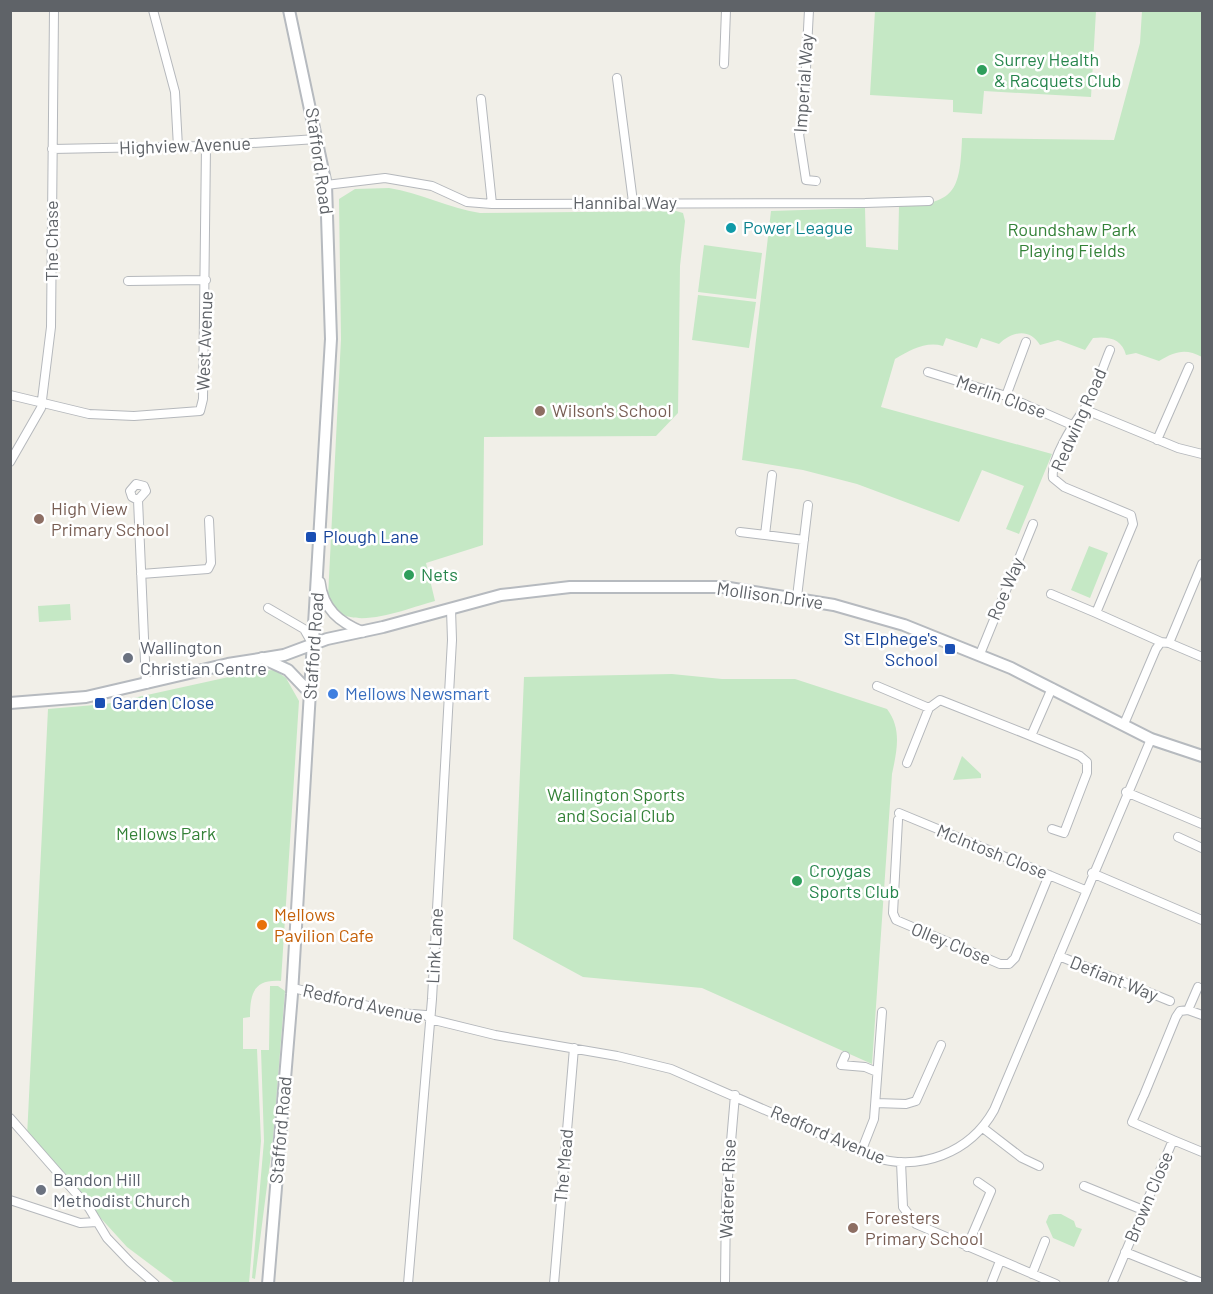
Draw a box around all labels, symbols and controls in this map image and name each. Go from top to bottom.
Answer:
street label: Imperial Way [789,33,817,133]
place label: Surrey Health & Racquets Club [994,48,1121,91]
marker: Surrey Health & Racquets Club [975,63,989,77]
street label: Stafford Road [302,106,338,216]
street label: Highview Avenue [119,132,251,158]
street label: Hannibal Way [573,191,677,213]
street label: The Chase [40,200,62,282]
place label: Power League [743,216,853,238]
park label: Roundshaw Park Playing Fields [1007,218,1137,261]
marker: Power League [724,221,738,235]
street label: West Avenue [191,290,217,391]
street label: Redwing Road [1046,365,1111,475]
street label: Merlin Close [953,370,1049,423]
place label: Wilson's School [552,399,672,421]
marker: Wilson's School [533,404,547,418]
place label: High View Primary School [51,497,169,540]
marker: High View Primary School [32,512,46,526]
place label: Plough Lane [323,525,419,547]
marker: Plough Lane [304,530,318,544]
street label: Roe Way [982,554,1028,623]
place label: Nets [421,563,458,585]
marker: Nets [402,568,416,582]
street label: Mollison Drive [715,577,825,613]
street label: Stafford Road [298,591,328,700]
place label: St Elphege's School [844,627,938,670]
place label: Wallington Christian Centre [140,636,267,679]
marker: St Elphege's School [943,642,957,656]
marker: Wallington Christian Centre [121,651,135,665]
place label: Mellows Newsmart [345,682,490,704]
marker: Mellows Newsmart [326,687,340,701]
place label: Garden Close [112,691,214,713]
marker: Garden Close [93,696,107,710]
park label: Wallington Sports and Social Club [547,783,685,826]
street label: McIntosh Close [934,819,1051,883]
park label: Mellows Park [116,822,216,844]
place label: Croygas Sports Club [809,859,899,902]
marker: Croygas Sports Club [790,874,804,888]
place label: Mellows Pavilion Cafe [274,903,374,946]
street label: Link Lane [421,908,447,984]
street label: Olley Close [908,917,994,969]
marker: Mellows Pavilion Cafe [255,918,269,932]
street label: Defiant Way [1067,950,1162,1006]
street label: Redford Avenue [301,978,426,1028]
street label: Stafford Road [264,1075,296,1185]
street label: Redford Avenue [768,1100,889,1168]
street label: The Mead [549,1128,577,1204]
street label: Waterer Rise [714,1139,740,1239]
street label: Brown Close [1119,1148,1177,1245]
place label: Bandon Hill Methodist Church [53,1168,190,1211]
marker: Bandon Hill Methodist Church [34,1183,48,1197]
place label: Foresters Primary School [865,1206,983,1249]
marker: Foresters Primary School [846,1221,860,1235]

